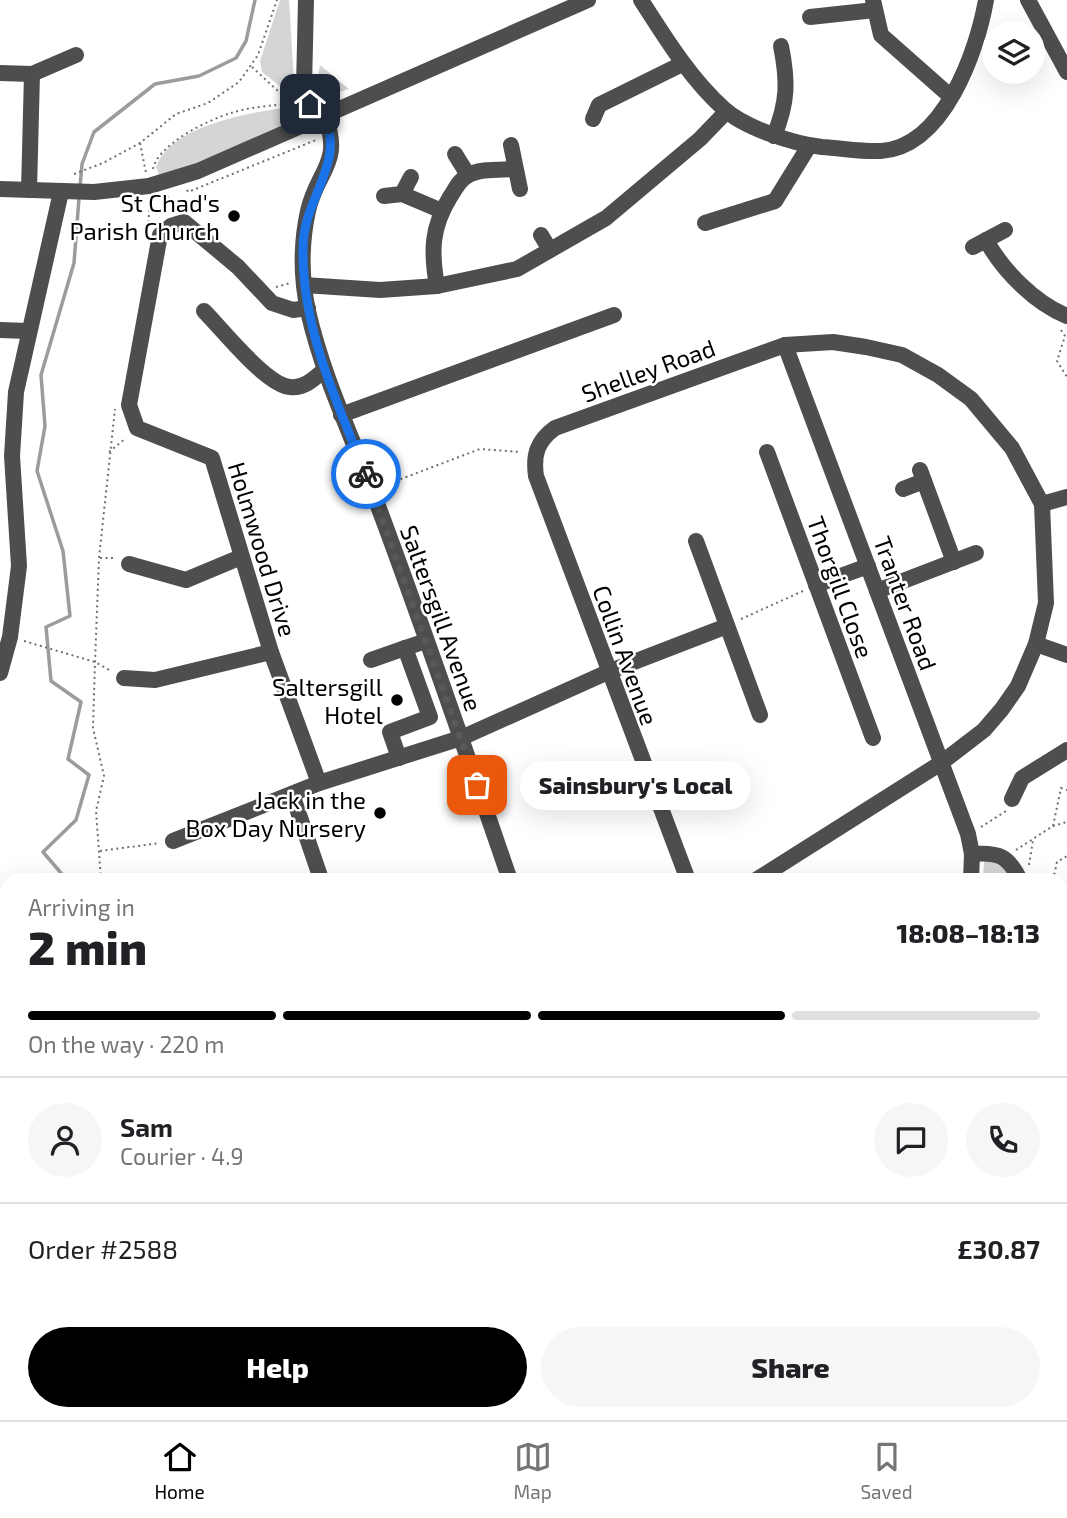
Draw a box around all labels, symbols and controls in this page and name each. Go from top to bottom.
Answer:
map controls [982,21,1045,84]
button: layers [982,21,1045,84]
pin [280,74,340,134]
icon: home [291,85,329,123]
place label: St Chad's Parish Church [69,188,220,245]
marker: St Chad's Parish Church [226,208,242,224]
street label: Shelley Road [577,332,719,408]
courier [331,439,401,509]
icon: bike [347,455,385,493]
street label: Holmwood Drive [223,458,303,640]
street label: Thorgill Close [802,512,880,662]
street label: Saltersgill Avenue [395,521,489,715]
street label: Tranter Road [868,532,944,674]
street label: Collin Avenue [587,581,665,729]
place label: Saltersgill Hotel [272,672,383,729]
marker: Saltersgill Hotel [389,692,405,708]
pin [447,755,507,815]
callout: Sainsbury's Local [519,760,750,810]
icon: bag [458,766,496,804]
text: Sainsbury's Local [539,771,732,799]
place label: Jack in the Box Day Nursery [185,785,366,842]
marker: Jack in the Box Day Nursery [372,805,388,821]
text: Arriving in [28,893,135,921]
text: 18:08–18:13 [897,917,1040,948]
text: 2 min [28,919,147,974]
text: On the way · 220 m [28,1030,224,1058]
button: person [28,1103,102,1177]
button: chat [874,1103,948,1177]
button: phone [966,1103,1040,1177]
text: Sam [120,1111,173,1142]
text: Courier · 4.9 [120,1142,244,1170]
text: Order #2588 [28,1233,178,1264]
text: £30.87 [957,1233,1040,1264]
button: Help [28,1327,527,1407]
button: Share [541,1327,1040,1407]
tab: Home [154,1438,205,1503]
tab: Map [514,1438,552,1503]
tab: Saved [860,1438,913,1503]

